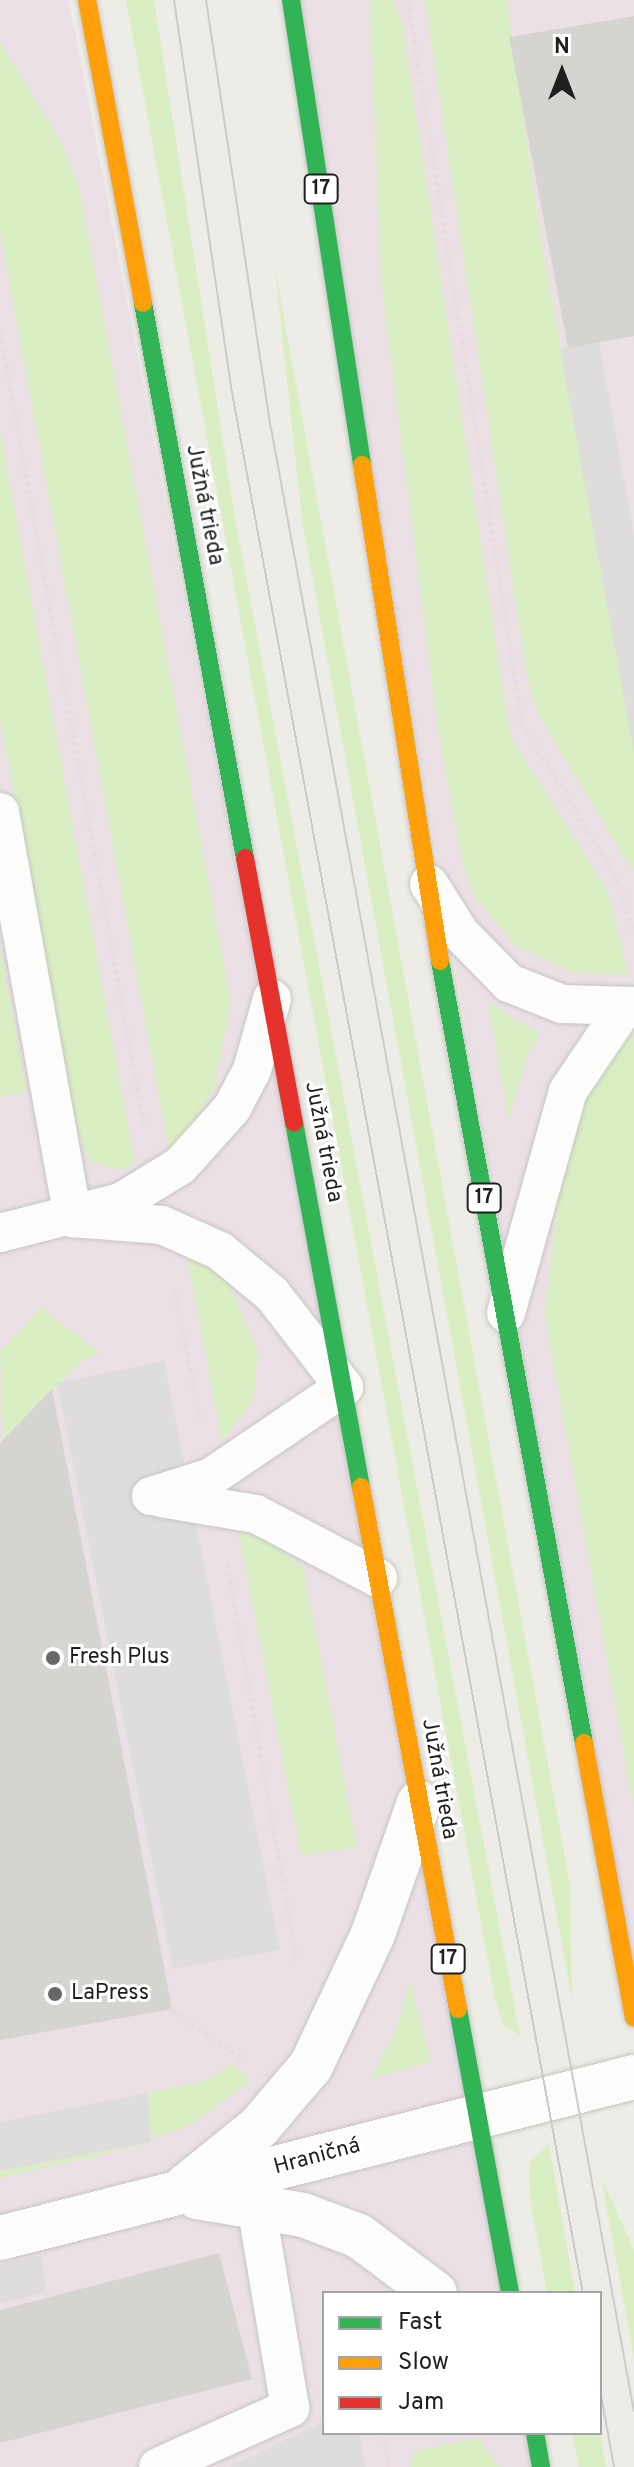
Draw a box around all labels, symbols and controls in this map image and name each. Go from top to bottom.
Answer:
north arrow [522,32,602,112]
text: N [554,34,570,61]
road number: 17 [303,173,339,205]
street label: Južná trieda [179,442,229,568]
street label: Južná trieda [298,1079,348,1205]
road number: 17 [466,1182,502,1214]
place label: Fresh Plus [69,1645,170,1671]
marker: Fresh Plus [44,1649,62,1667]
street label: Južná trieda [415,1716,463,1842]
road number: 17 [430,1943,466,1975]
place label: LaPress [71,1981,149,2007]
marker: LaPress [46,1985,64,2003]
street label: Hraničná [271,2133,363,2181]
legend [322,2291,602,2435]
text: Fast [398,2308,442,2338]
text: Slow [398,2348,449,2378]
text: Jam [398,2388,444,2418]

